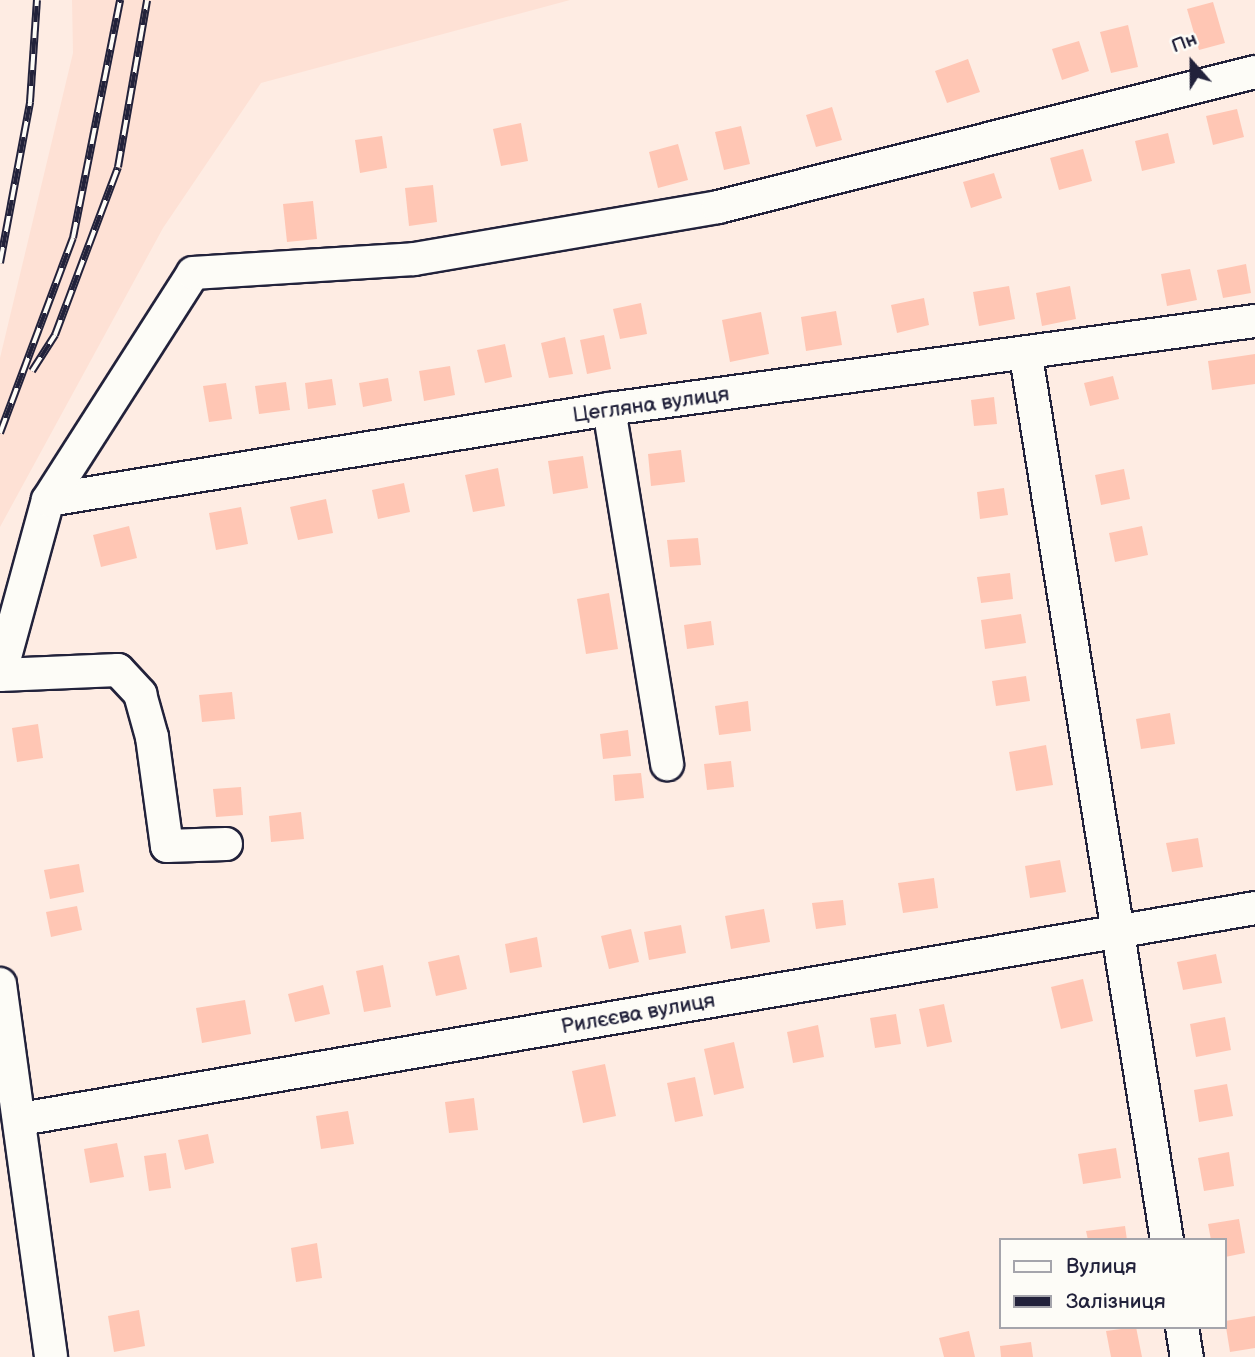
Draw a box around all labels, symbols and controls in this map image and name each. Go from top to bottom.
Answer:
north arrow [1157,28,1227,98]
text: Пн [1168,28,1200,58]
street label: Цегляна вулиця [571,382,731,428]
street label: Рилєєва вулиця [559,988,717,1040]
legend [1000,1238,1227,1329]
text: Вулиця [1066,1254,1137,1279]
text: Залізниця [1066,1289,1166,1314]

